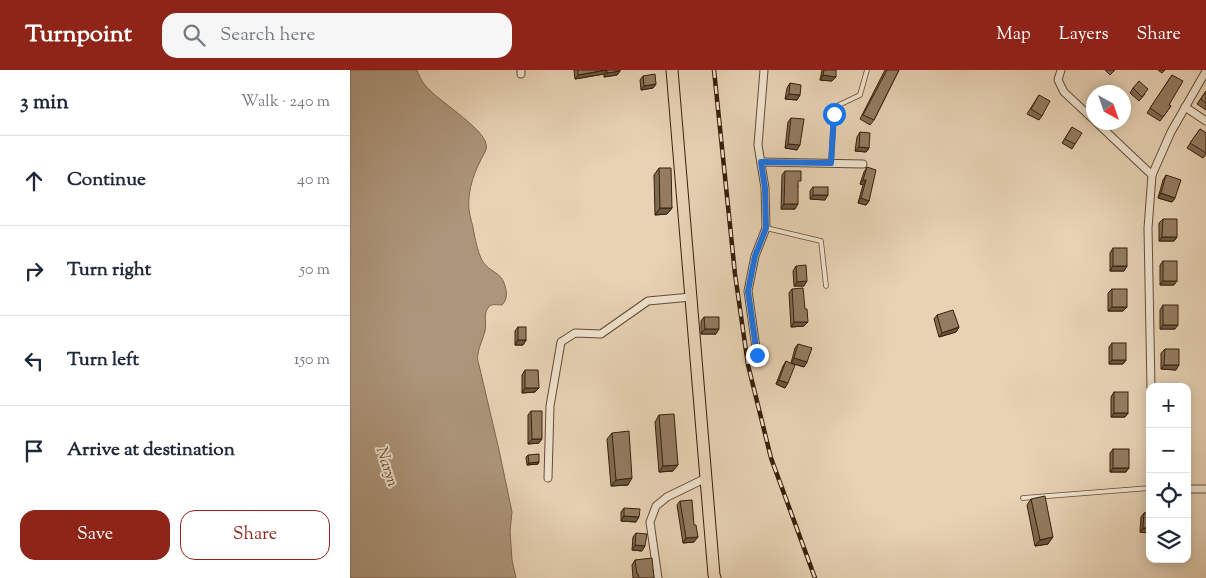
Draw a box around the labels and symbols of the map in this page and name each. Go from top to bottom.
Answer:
north arrow [1086,85,1131,130]
route start [823,103,846,126]
route end [746,344,769,367]
water label: Naryn [369,444,403,490]

